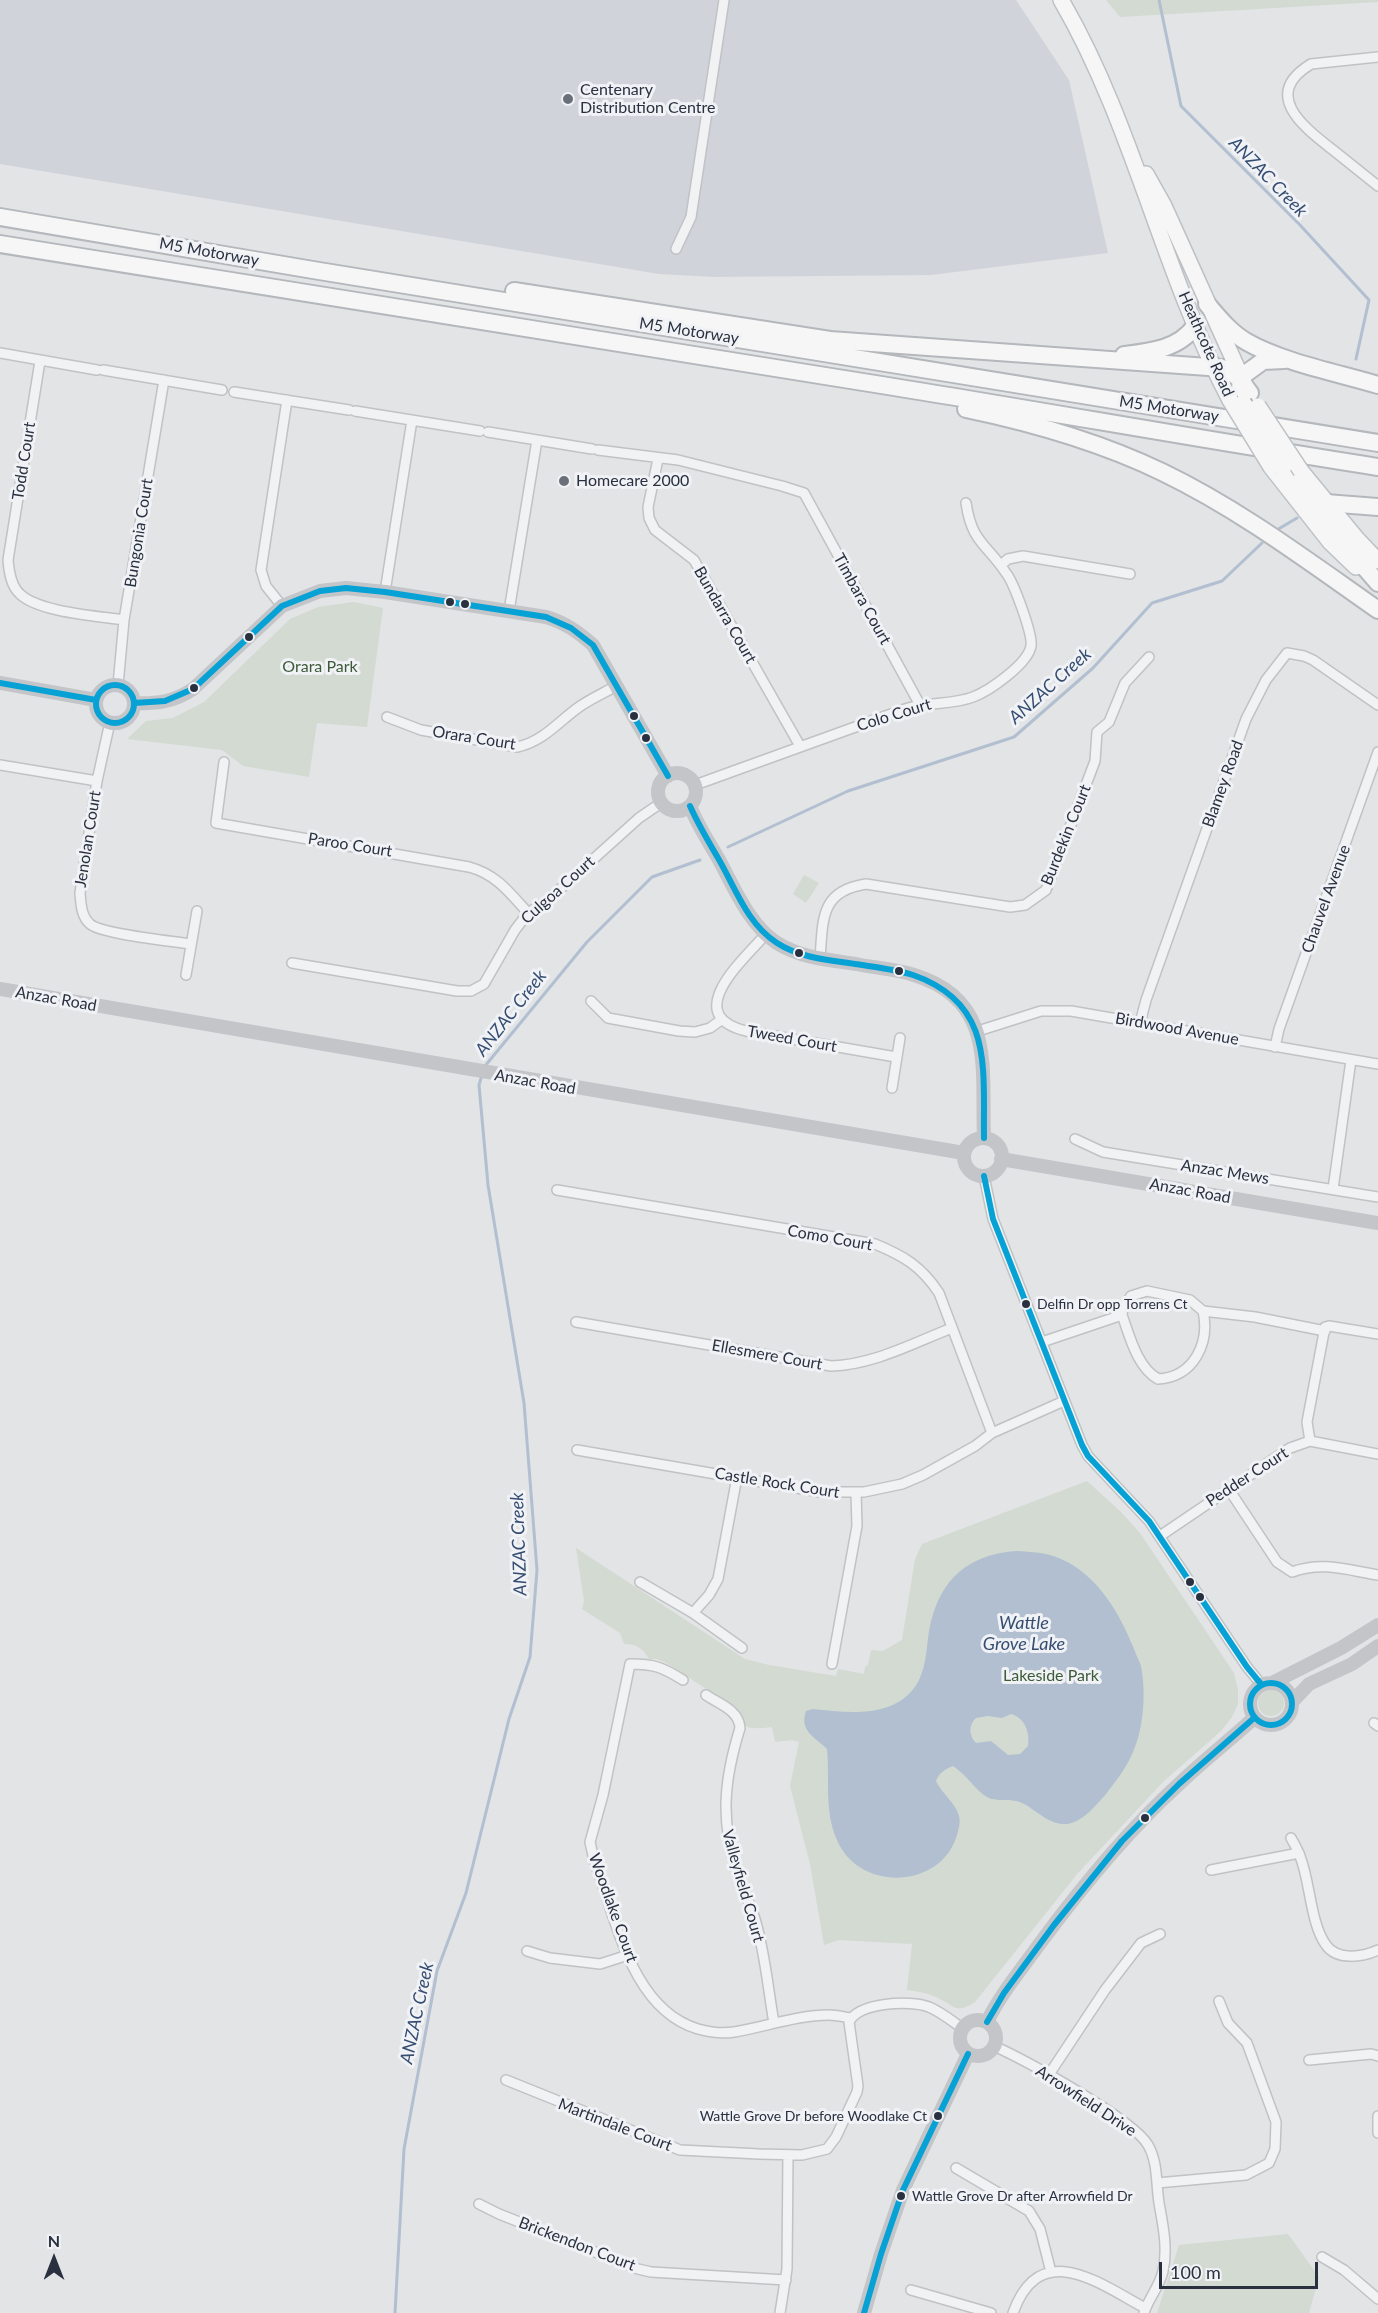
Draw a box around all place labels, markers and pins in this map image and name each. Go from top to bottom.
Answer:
place label: Centenary Distribution Centre [580,80,715,118]
marker: Centenary Distribution Centre [561,92,575,106]
place label: Homecare 2000 [576,471,689,491]
marker: Homecare 2000 [557,474,571,488]
unlabelled marker [444,596,456,608]
unlabelled marker [459,598,471,610]
unlabelled marker [243,631,255,643]
unlabelled marker [188,682,200,694]
unlabelled marker [628,710,640,722]
unlabelled marker [640,732,652,744]
unlabelled marker [793,947,805,959]
unlabelled marker [893,965,905,977]
place label: Delfin Dr opp Torrens Ct [1037,1296,1187,1312]
marker: Delfin Dr opp Torrens Ct [1020,1298,1032,1310]
unlabelled marker [1184,1576,1196,1588]
unlabelled marker [1194,1591,1206,1603]
unlabelled marker [1139,1812,1151,1824]
place label: Wattle Grove Dr before Woodlake Ct [700,2108,927,2124]
marker: Wattle Grove Dr before Woodlake Ct [932,2110,944,2122]
place label: Wattle Grove Dr after Arrowfield Dr [912,2188,1133,2204]
marker: Wattle Grove Dr after Arrowfield Dr [895,2190,907,2202]

